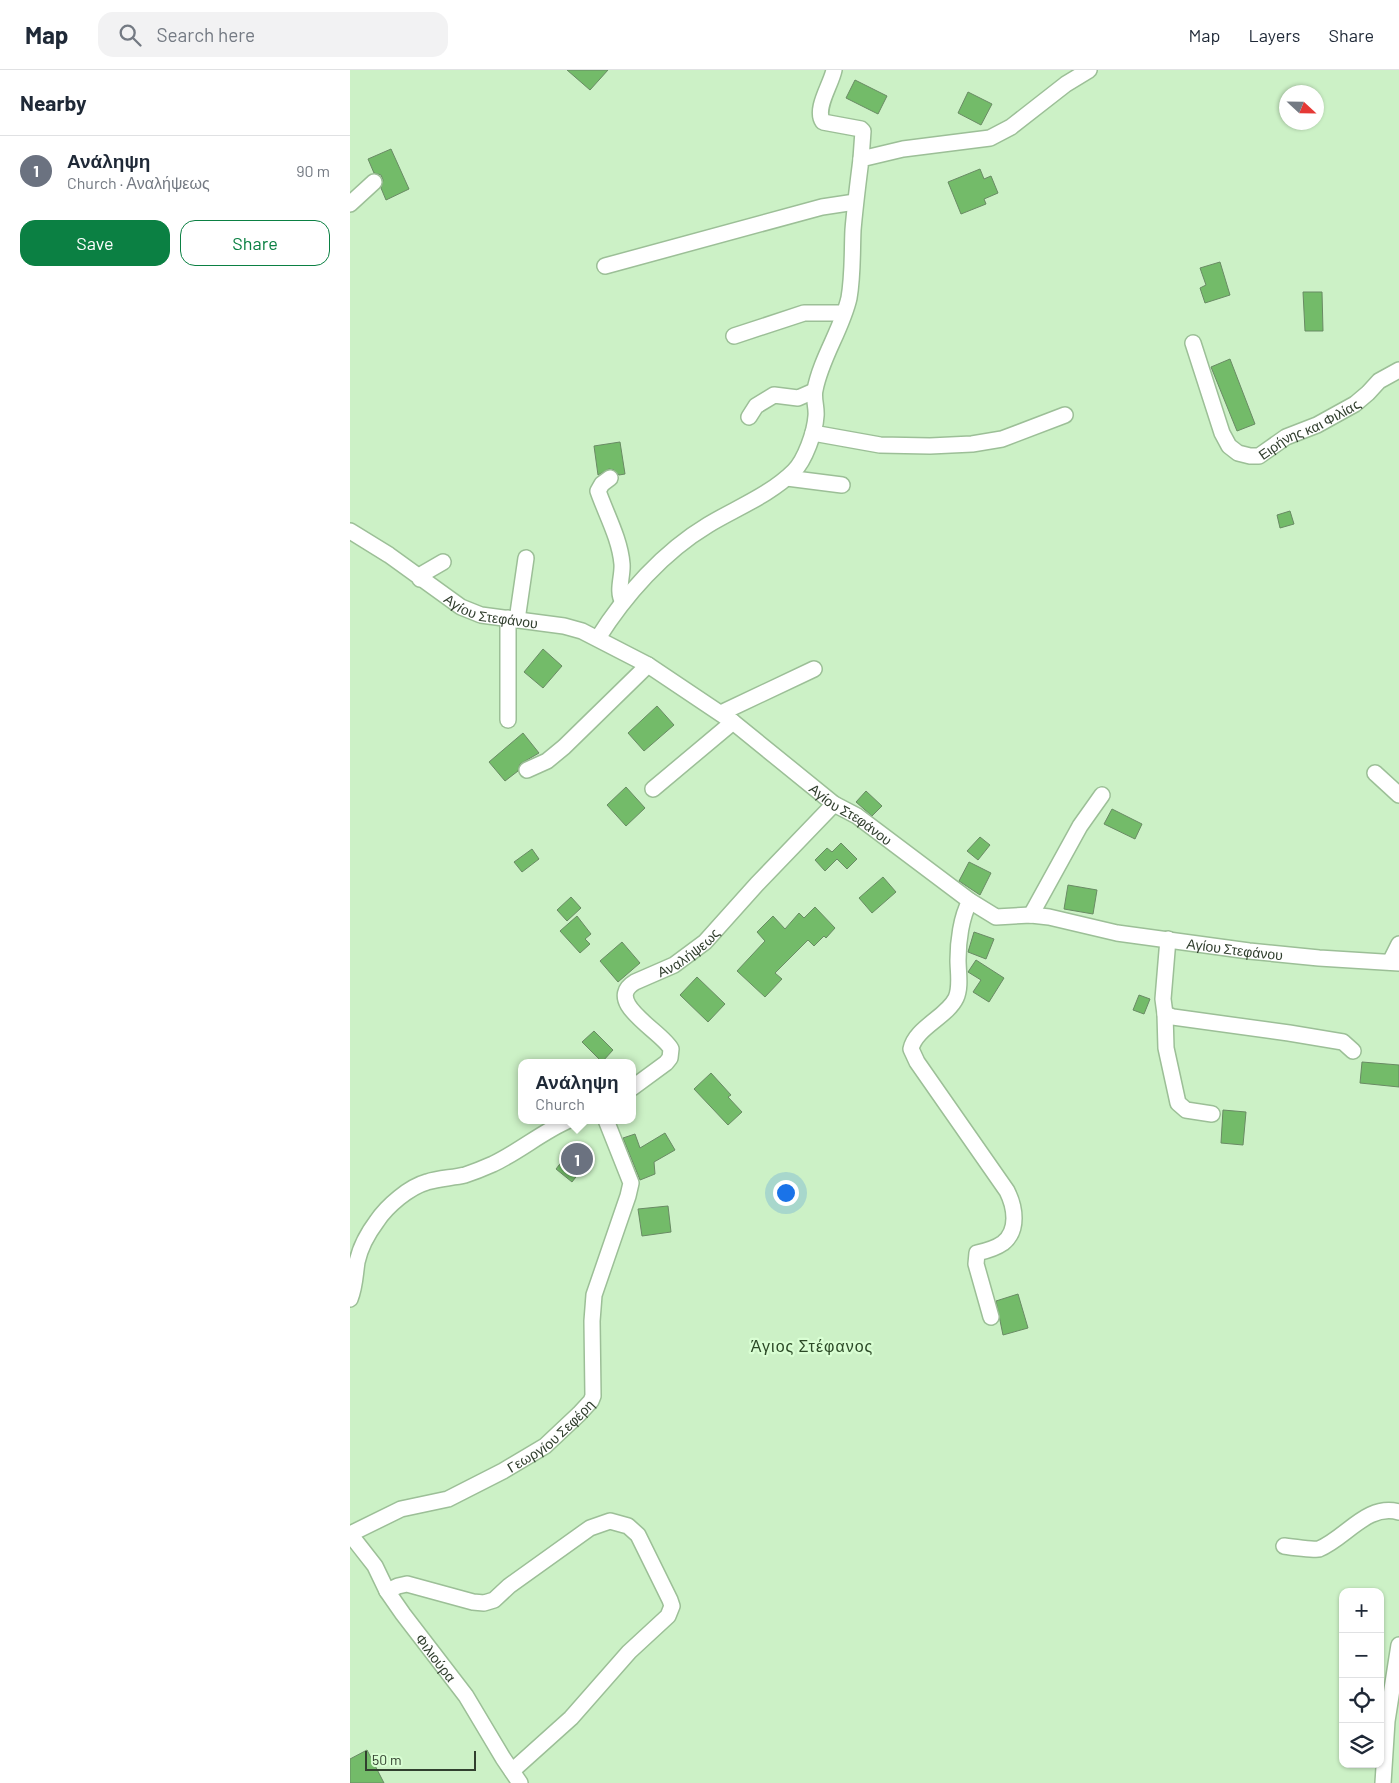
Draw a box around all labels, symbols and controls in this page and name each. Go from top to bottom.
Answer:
search box [98,12,448,57]
text: Map [25,20,68,49]
icon: search [116,21,144,49]
text: Search here [156,23,255,46]
text: Map [1188,24,1220,46]
text: Layers [1248,24,1301,46]
text: Share [1329,24,1374,46]
north arrow [1279,85,1324,130]
text: Nearby [20,90,86,115]
text: Ανάληψη [67,149,150,172]
text: 1 [33,161,39,180]
text: 90 m [296,161,330,180]
text: Church · Αναλήψεως [67,173,210,192]
button: Save [20,220,170,266]
button: Share [180,220,330,266]
street label: Ειρήνης και Φιλίας [1255,395,1363,463]
street label: Αγίου Στεφάνου [441,590,539,631]
street label: Αγίου Στεφάνου [806,779,896,848]
street label: Αναλήψεως [654,924,723,980]
street label: Αγίου Στεφάνου [1186,934,1284,963]
popup [518,1059,636,1124]
text: Ανάληψη [535,1070,619,1093]
text: Church [535,1094,585,1113]
pin: 1 [561,1140,593,1178]
your location [773,1180,799,1206]
district label: Άγιος Στέφανος [751,1336,873,1355]
street label: Γεωργίου Σεφέρη [504,1395,597,1475]
map controls [1339,1588,1384,1768]
button: + [1339,1588,1384,1633]
street label: Φιλιούρα [413,1630,460,1685]
button: − [1339,1633,1384,1678]
button: locate [1339,1678,1384,1723]
button: layers [1339,1723,1384,1768]
scale bar [365,1748,476,1771]
text: 50 m [372,1751,401,1768]

